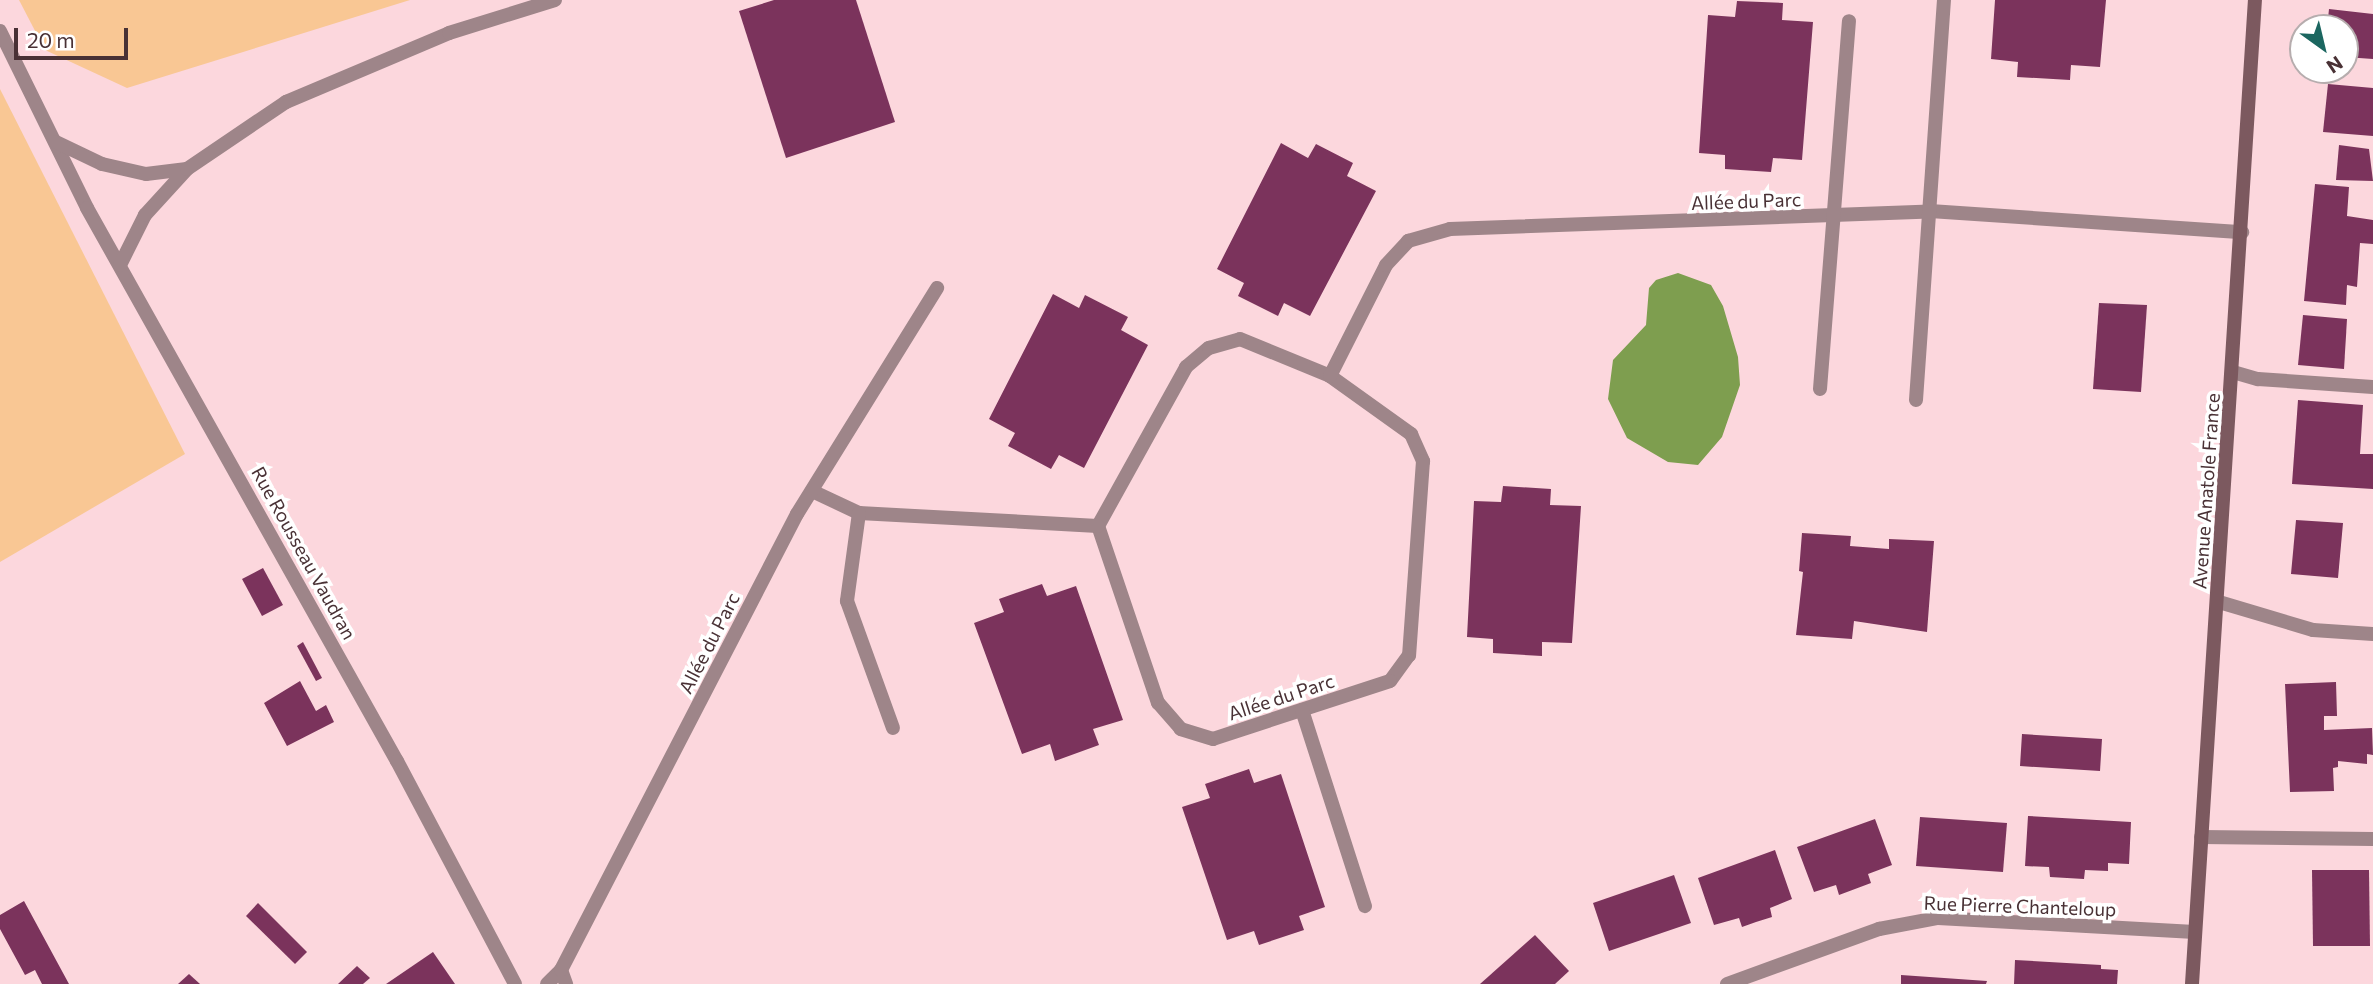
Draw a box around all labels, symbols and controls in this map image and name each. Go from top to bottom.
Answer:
scale bar [18,14,131,58]
north arrow [2289,14,2359,84]
text: 20 m [27,27,75,52]
text: N [2323,52,2347,79]
street label: Allée du Parc [1691,188,1801,214]
street label: Avenue Anatole France [2188,392,2224,590]
street label: Rue Rousseau Vaudran [247,463,361,643]
street label: Allée du Parc [674,589,744,697]
street label: Allée du Parc [1225,669,1337,725]
street label: Rue Pierre Chanteloup [1923,891,2117,921]

